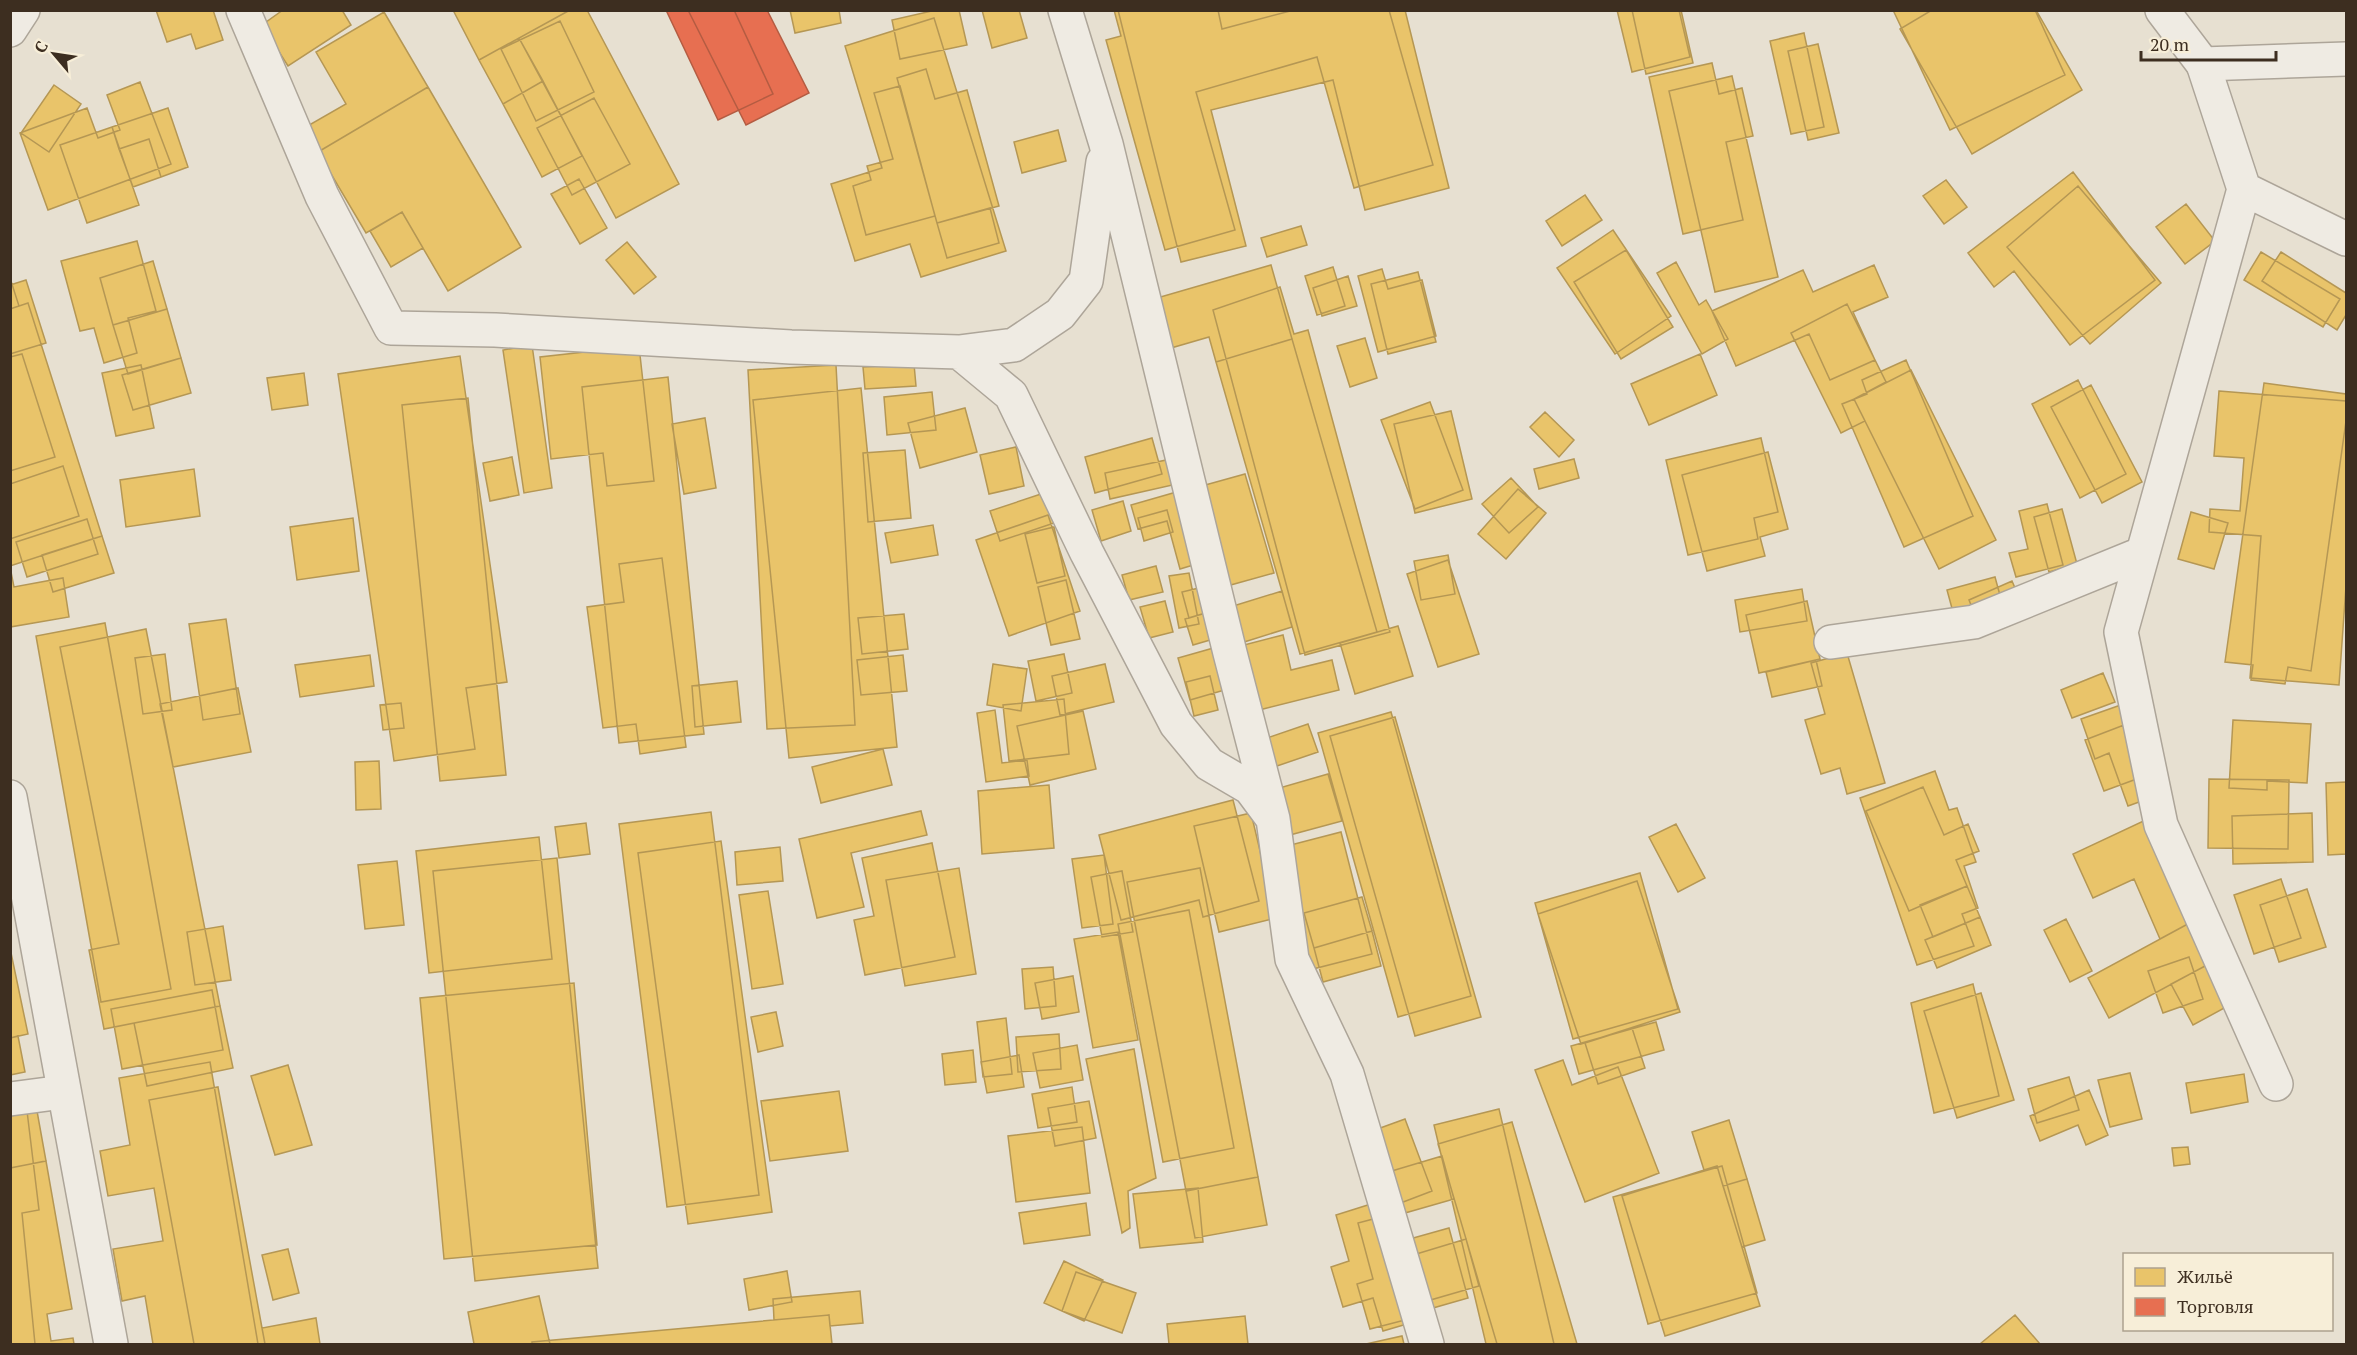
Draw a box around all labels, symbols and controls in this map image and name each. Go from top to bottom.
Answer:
north arrow [24,24,84,84]
scale bar [2141,24,2276,62]
text: 20 m [2150,32,2190,56]
text: С [29,37,53,57]
legend [2123,1253,2333,1331]
text: Жильё [2177,1264,2233,1288]
text: Торговля [2177,1294,2254,1318]

